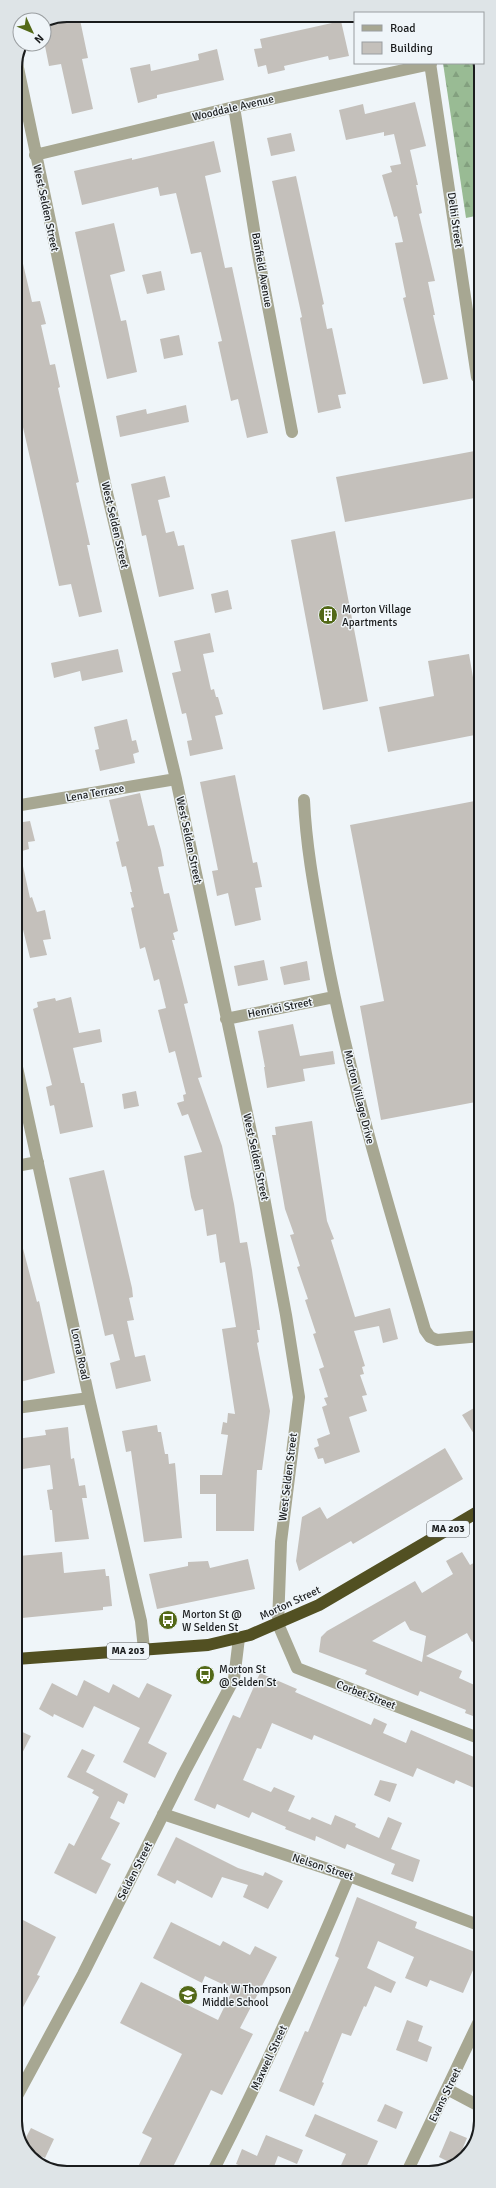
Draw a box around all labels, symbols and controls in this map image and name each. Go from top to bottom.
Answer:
north arrow [12,12,52,52]
legend [354,12,484,64]
text: Road [390,21,416,36]
text: N [31,31,46,46]
text: Building [390,41,433,56]
street label: Wooddale Avenue [191,92,275,124]
street label: West Selden Street [30,163,62,253]
street label: Delhi Street [445,191,465,249]
street label: Banfield Avenue [249,231,275,309]
street label: West Selden Street [99,480,131,570]
place label: Morton Village Apartments [342,603,411,629]
building icon: Morton Village Apartments [317,604,339,626]
street label: Lena Terrace [65,781,125,805]
street label: West Selden Street [173,795,205,885]
street label: Henrici Street [247,995,314,1021]
street label: Morton Village Drive [341,1049,377,1145]
street label: West Selden Street [240,1112,272,1202]
street label: Lorna Road [68,1327,92,1381]
street label: West Selden Street [276,1432,300,1522]
road number: MA 203 [427,1521,469,1537]
street label: Morton Street [258,1583,323,1623]
place label: Morton St @ W Selden St [182,1608,242,1634]
bus stop icon: Morton St @ W Selden St [157,1609,179,1631]
road number: MA 203 [107,1643,149,1659]
place label: Morton St @ Selden St [219,1663,277,1689]
bus stop icon: Morton St @ Selden St [194,1664,216,1686]
street label: Corbet Street [334,1678,398,1712]
street label: Selden Street [115,1840,155,1902]
street label: Nelson Street [291,1851,355,1883]
place label: Frank W Thompson Middle School [202,1983,291,2009]
school or university icon: Frank W Thompson Middle School [177,1984,199,2006]
street label: Maxwell Street [248,2023,290,2093]
street label: Evans Street [426,2066,464,2124]

